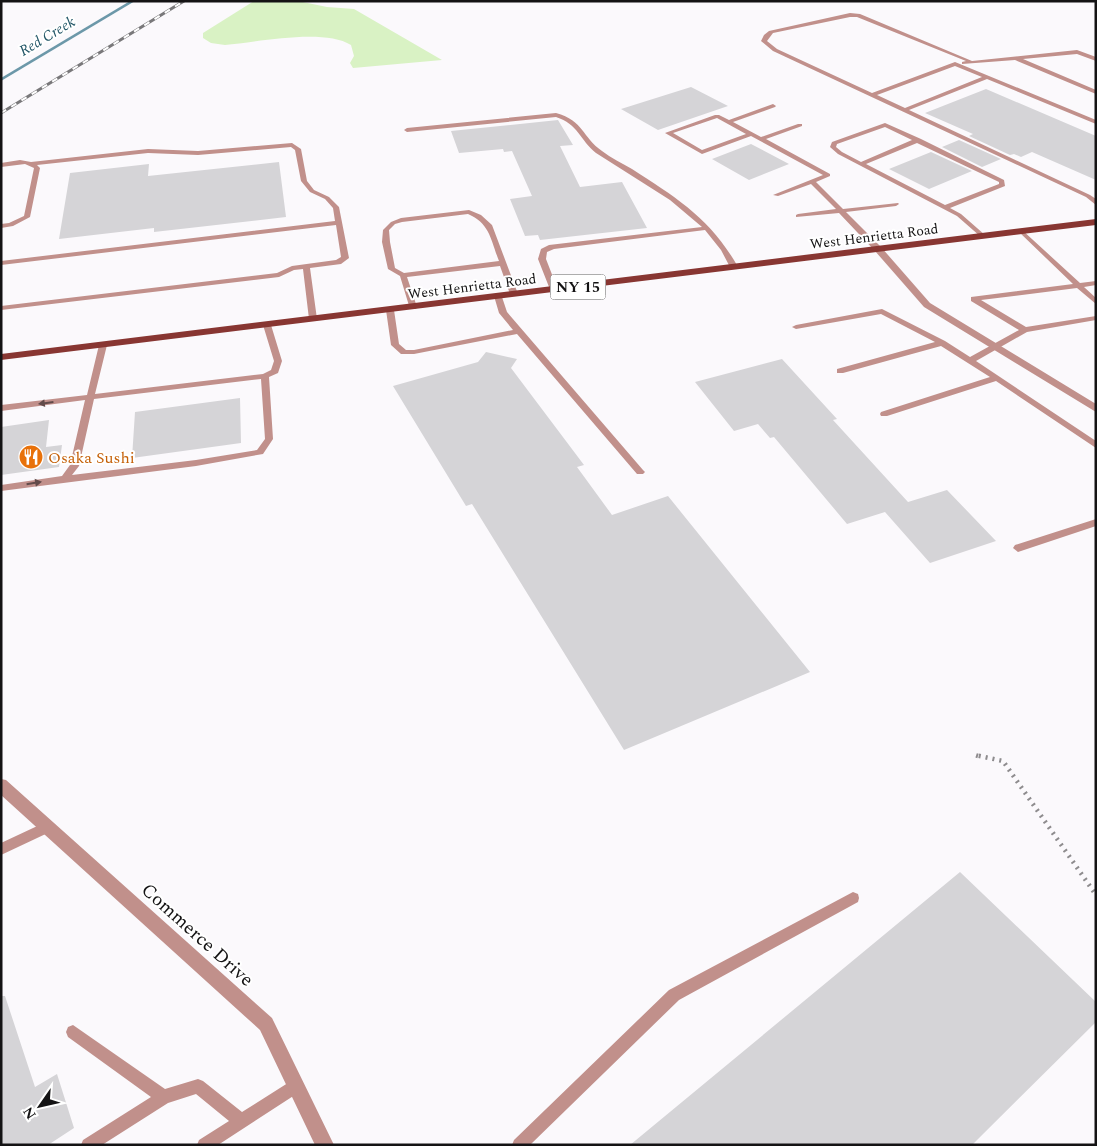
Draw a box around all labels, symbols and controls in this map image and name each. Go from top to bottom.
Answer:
water label: Red Creek [15,11,80,62]
street label: West Henrietta Road [809,218,940,255]
street label: West Henrietta Road [407,268,538,305]
road number: NY 15 [550,274,606,300]
one-way arrow [37,399,53,407]
restaurant icon: Osaka Sushi [18,444,44,470]
place label: Osaka Sushi [48,446,135,470]
one-way arrow [26,478,42,486]
street label: Commerce Drive [134,876,260,994]
north arrow [15,1081,65,1131]
text: N [18,1102,42,1124]

